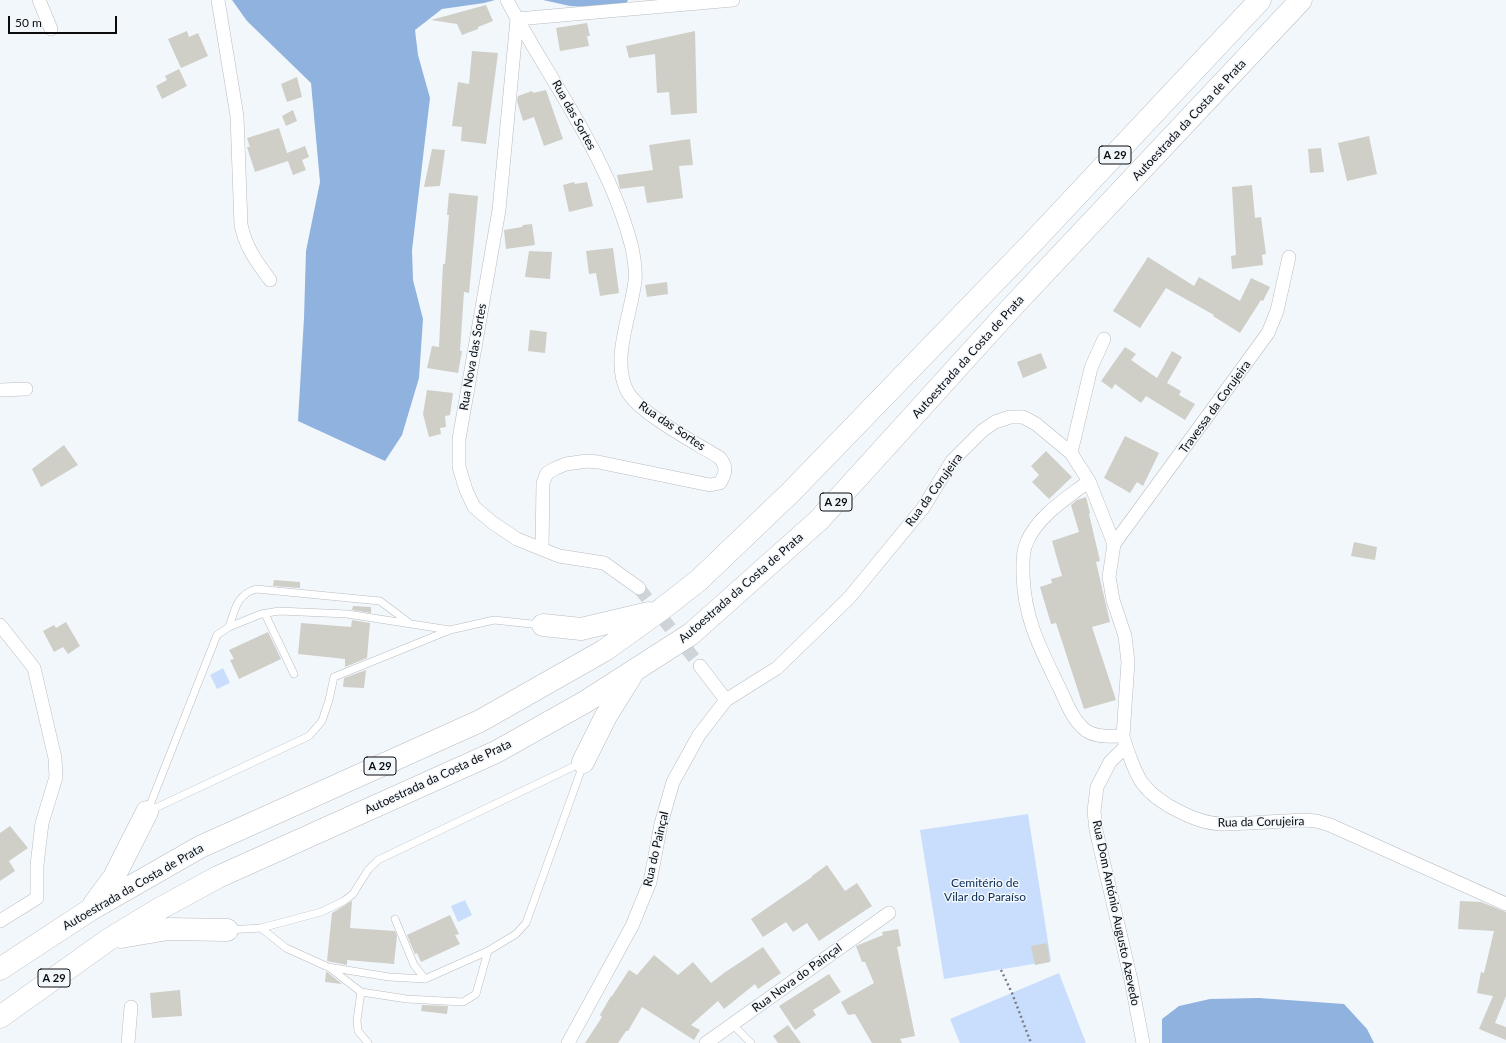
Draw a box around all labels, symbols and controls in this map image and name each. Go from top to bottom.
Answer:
scale bar [10,8,119,34]
text: 50 m [15,15,42,30]
street label: Autoestrada da Costa de Prata [1129,57,1249,183]
street label: Rua das Sortes [549,78,599,152]
road number: A 29 [1099,146,1131,164]
street label: Autoestrada da Costa de Prata [909,293,1027,421]
street label: Rua Nova das Sortes [457,303,489,411]
street label: Travessa da Corujeira [1176,358,1254,456]
street label: Rua das Sortes [636,398,708,454]
street label: Rua da Corujeira [903,451,965,529]
road number: A 29 [820,493,852,511]
street label: Autoestrada da Costa de Prata [676,530,806,646]
street label: Autoestrada da Costa de Prata [362,737,514,817]
road number: A 29 [364,757,396,775]
street label: Rua do Painçal [640,810,672,888]
street label: Rua da Corujeira [1217,814,1305,830]
street label: Rua Dom António Augusto Azevedo [1089,819,1143,1007]
street label: Autoestrada da Costa de Prata [60,841,206,933]
park label: Cemitério de Vilar do Paraíso [944,876,1026,904]
street label: Rua Nova do Painçal [749,941,845,1015]
road number: A 29 [38,969,70,987]

